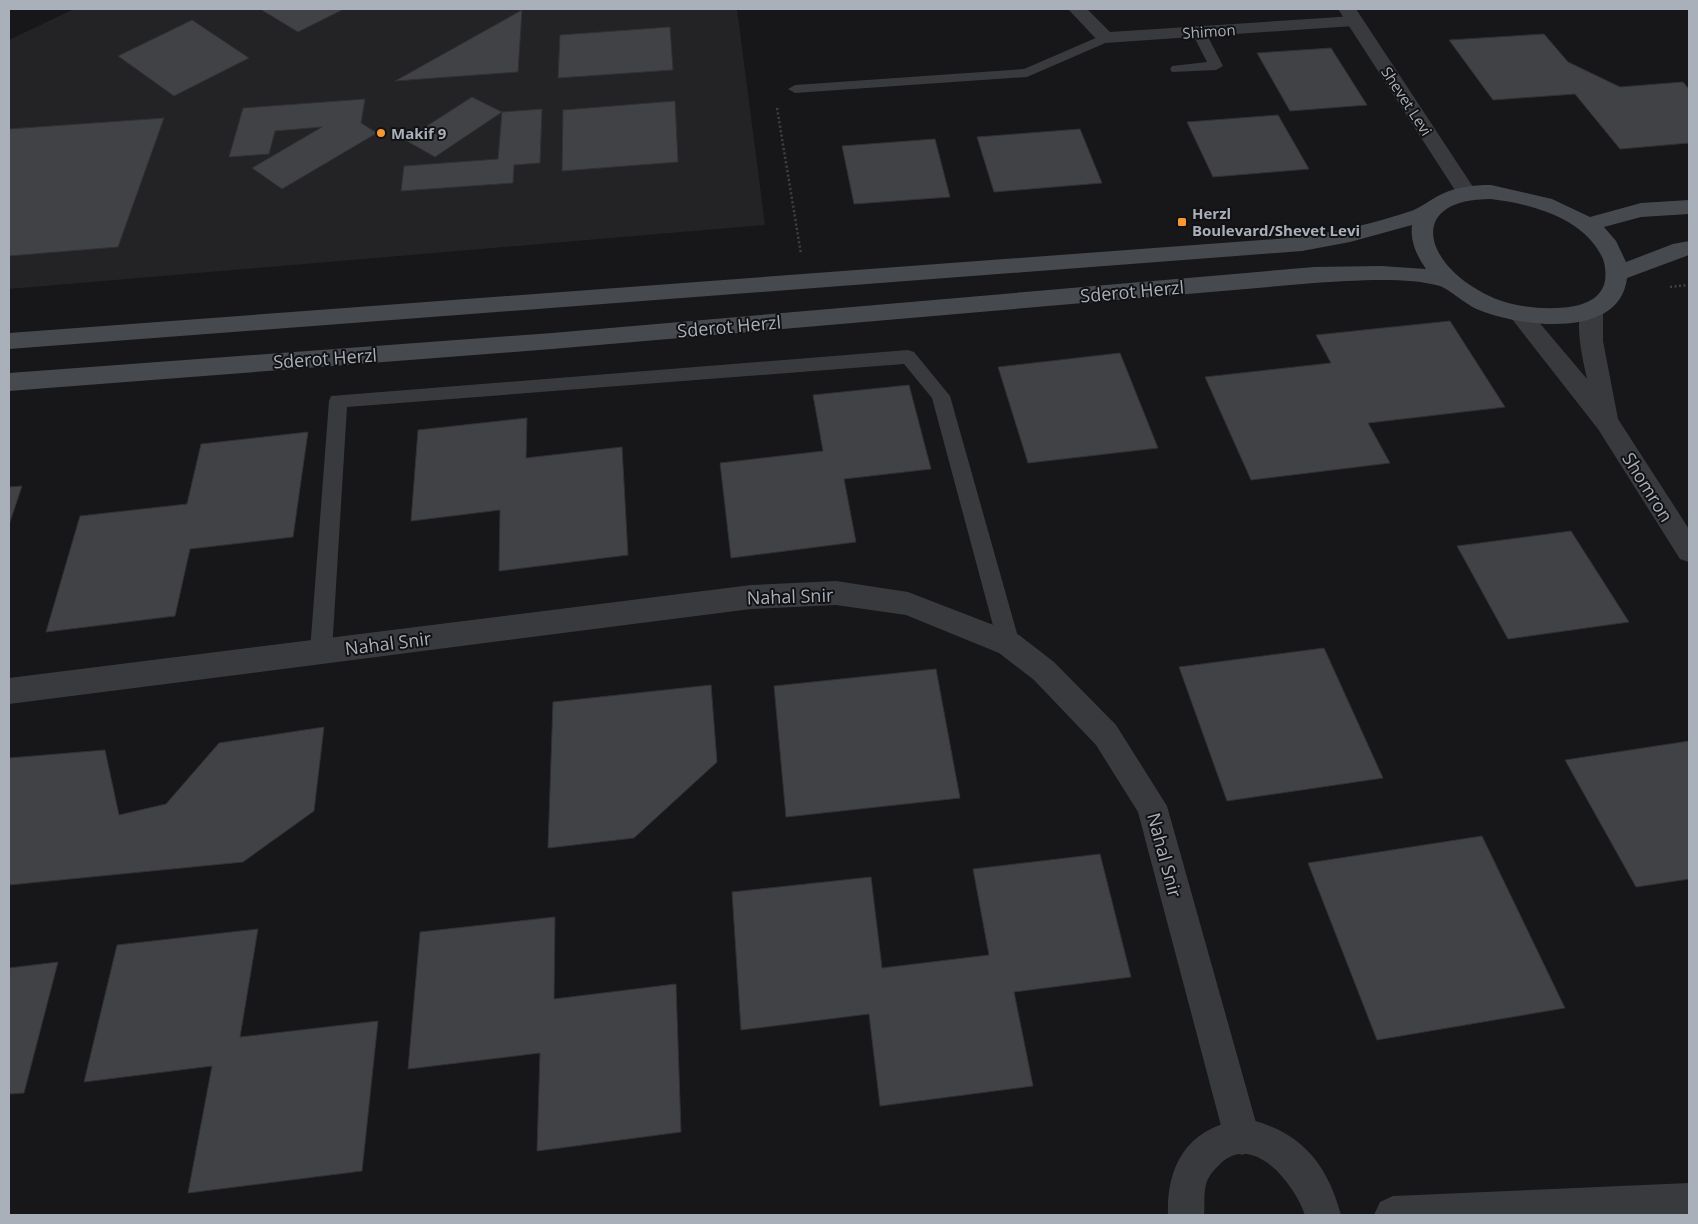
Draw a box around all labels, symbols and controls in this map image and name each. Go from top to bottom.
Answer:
street label: Shimon [1182,19,1236,43]
street label: Shevet Levi [1377,63,1437,139]
place label: Makif 9 [391,123,447,143]
marker: Makif 9 [375,127,387,139]
place label: Herzl Boulevard/Shevet Levi [1192,203,1360,240]
marker: Herzl Boulevard/Shevet Levi [1176,216,1188,228]
street label: Sderot Herzl [1079,275,1185,307]
street label: Sderot Herzl [676,310,782,342]
street label: Sderot Herzl [272,342,378,374]
street label: Shomron [1617,448,1679,526]
street label: Nahal Snir [746,582,834,610]
street label: Nahal Snir [344,626,433,660]
street label: Nahal Snir [1142,810,1188,901]

